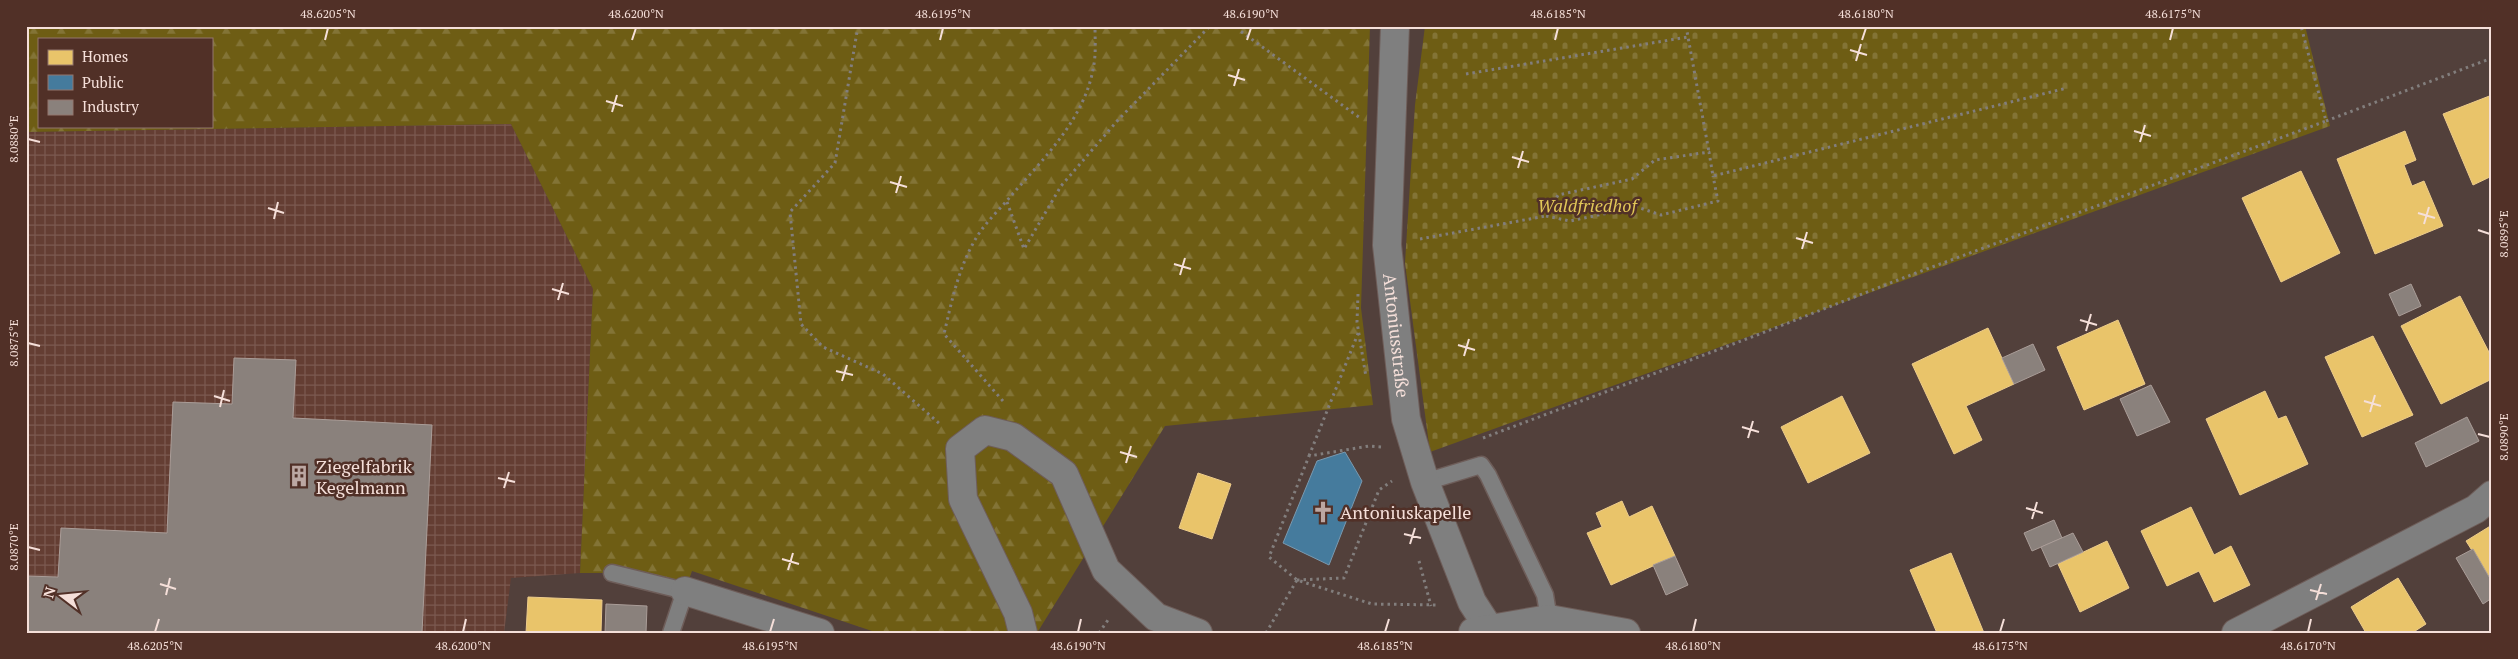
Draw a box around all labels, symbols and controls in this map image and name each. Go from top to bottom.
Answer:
text: 48.6205°N [300,6,356,21]
text: 48.6200°N [608,6,664,21]
text: 48.6195°N [915,6,971,21]
text: 48.6190°N [1223,6,1279,21]
text: 48.6185°N [1530,6,1586,21]
text: 48.6180°N [1838,6,1894,21]
text: 48.6175°N [2145,6,2201,21]
legend [38,38,212,128]
text: Homes [82,46,128,66]
text: Public [82,72,124,92]
text: Industry [82,96,139,116]
text: 8.0880°E [6,115,21,163]
park label: Waldfriedhof [1537,193,1640,217]
text: 8.0895°E [2496,210,2511,258]
street label: Antoniusstraße [1378,272,1416,399]
text: 8.0875°E [6,319,21,367]
text: 8.0890°E [2496,413,2511,461]
place label: Ziegelfabrik Kegelmann [316,454,413,499]
building icon: Ziegelfabrik Kegelmann [286,463,312,489]
church icon: Antoniuskapelle [1310,499,1336,525]
place label: Antoniuskapelle [1340,500,1471,524]
text: 8.0870°E [6,523,21,571]
north arrow [38,572,88,622]
text: N [38,584,60,600]
text: 48.6205°N [127,638,183,653]
text: 48.6200°N [435,638,491,653]
text: 48.6195°N [742,638,798,653]
text: 48.6190°N [1050,638,1106,653]
text: 48.6185°N [1357,638,1413,653]
text: 48.6180°N [1665,638,1721,653]
text: 48.6175°N [1972,638,2028,653]
text: 48.6170°N [2280,638,2336,653]

